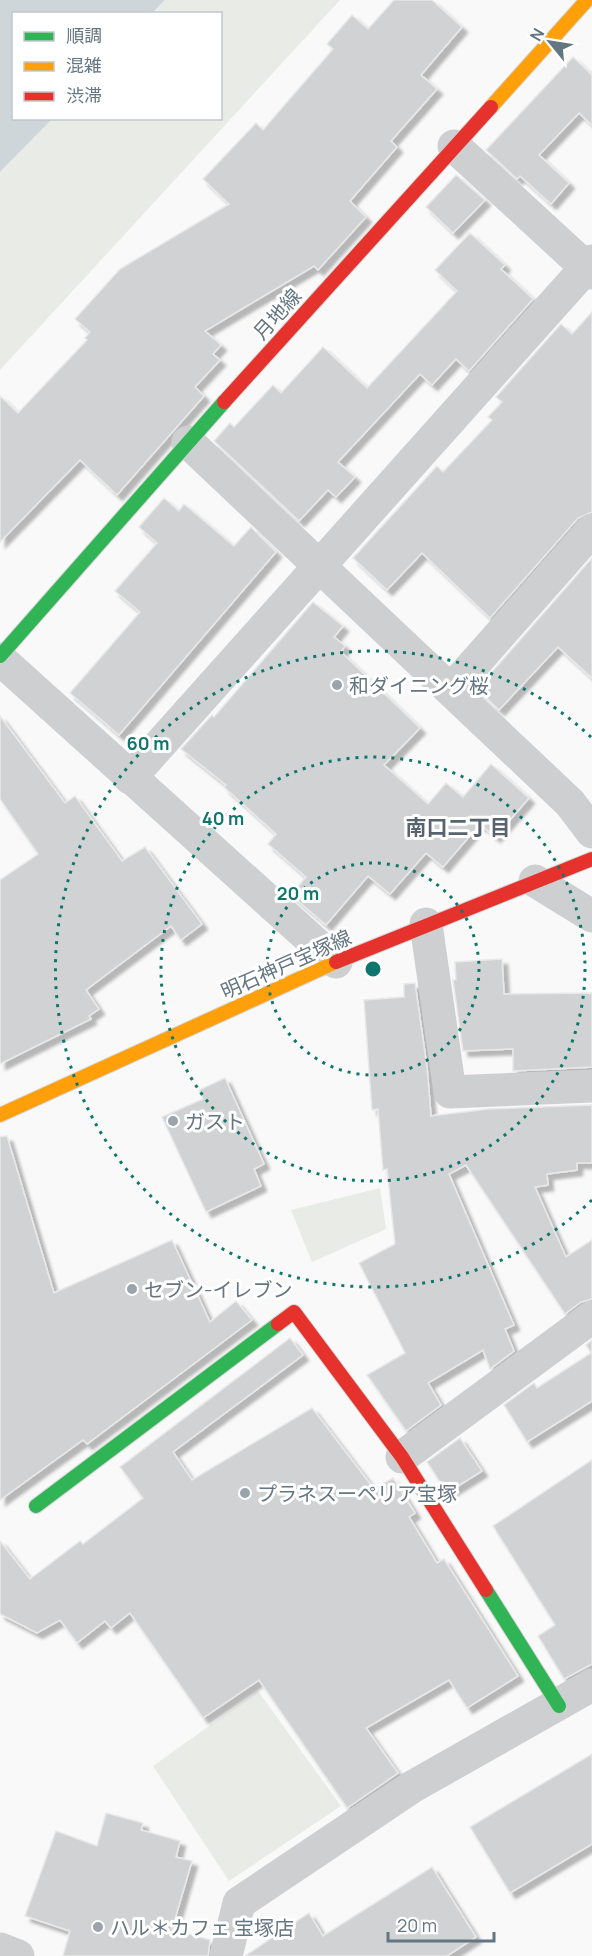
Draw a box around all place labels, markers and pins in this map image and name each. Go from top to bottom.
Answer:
place label: 和ダイニング桜 [349,672,489,699]
marker: 和ダイニング桜 [330,678,344,692]
centre of rings [363,959,383,979]
place label: ガスト [185,1108,245,1135]
marker: ガスト [166,1114,180,1128]
place label: セブン-イレブン [144,1276,292,1303]
marker: セブン-イレブン [125,1282,139,1296]
place label: プラネスーペリア宝塚 [257,1480,457,1507]
marker: プラネスーペリア宝塚 [238,1486,252,1500]
place label: ハル＊カフェ 宝塚店 [110,1914,294,1941]
marker: ハル＊カフェ 宝塚店 [91,1920,105,1934]

